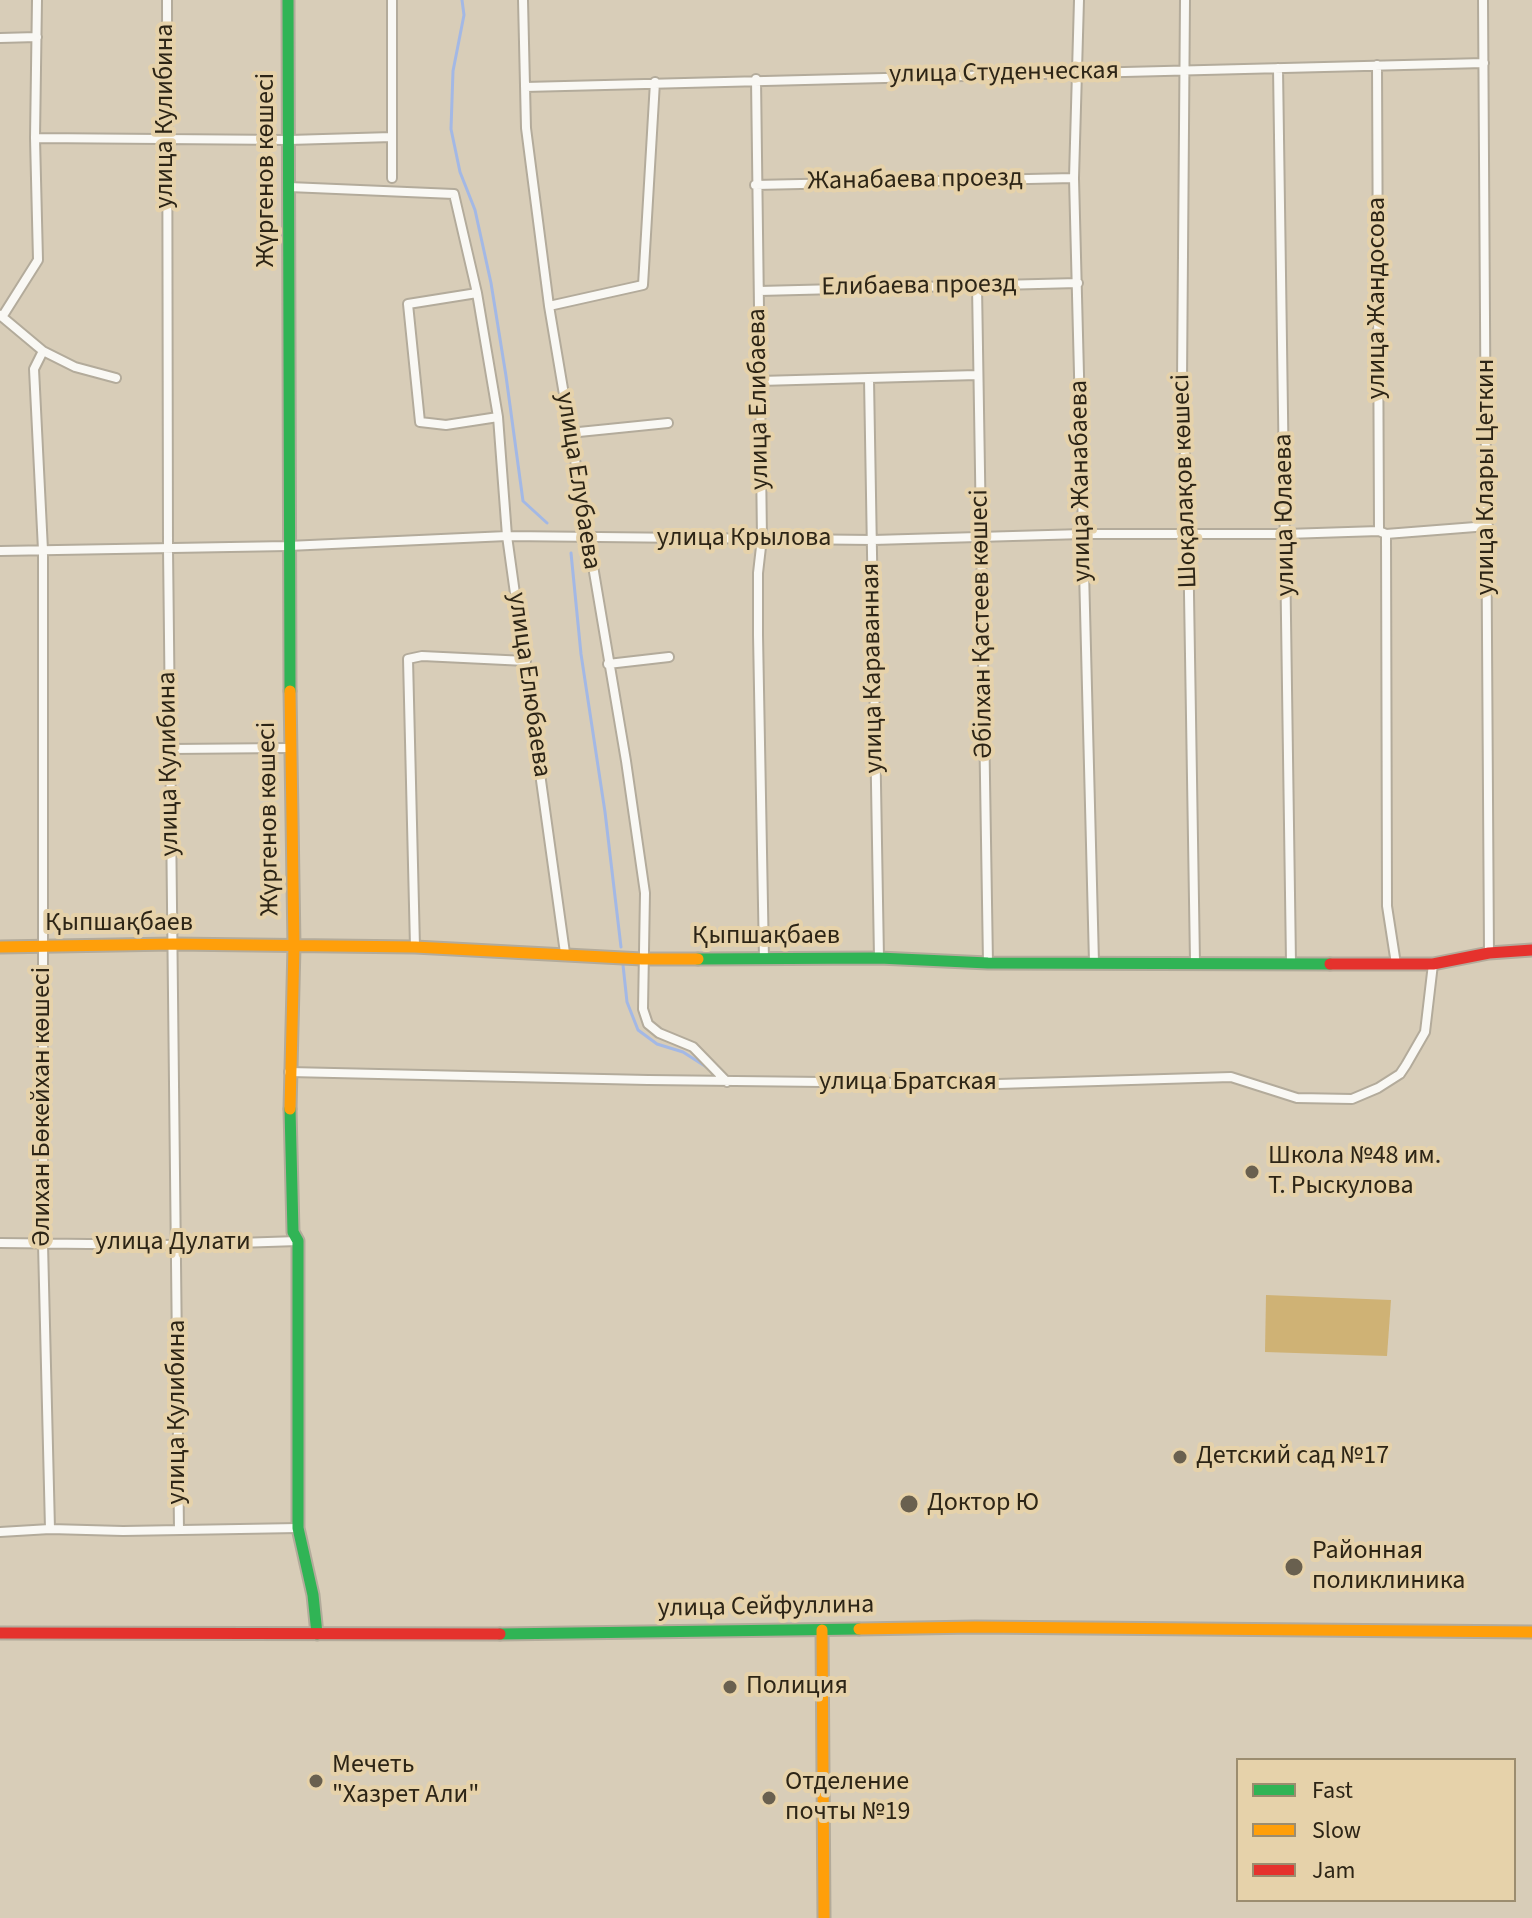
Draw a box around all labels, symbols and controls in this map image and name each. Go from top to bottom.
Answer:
street label: улица Кулибина [150,24,182,208]
street label: улица Студенческая [889,56,1119,92]
street label: Жүргенов көшесі [251,73,283,267]
street label: Жанабаева проезд [807,164,1023,198]
street label: улица Жандосова [1362,197,1394,399]
street label: Елибаева проезд [821,270,1017,304]
street label: улица Елибаева [743,308,777,490]
street label: улица Клары Цеткин [1471,359,1503,595]
street label: Шоқалақов көшесі [1167,373,1205,589]
street label: улица Жанабаева [1065,380,1099,582]
street label: улица Елубаева [548,390,606,572]
street label: улица Юлаева [1269,433,1303,597]
street label: Әбілхан Қастеев көшесі [965,489,1001,759]
street label: улица Крылова [657,523,831,555]
street label: улица Караванная [857,562,891,774]
street label: улица Елюбаева [500,591,556,779]
street label: улица Кулибина [153,671,187,857]
street label: Жүргенов көшесі [253,722,287,916]
street label: Қыпшақбаев [45,908,193,940]
street label: Қыпшақбаев [692,921,840,953]
street label: Әлихан Бөкейхан көшесі [27,967,59,1247]
street label: улица Братская [819,1067,997,1099]
place label: Школа №48 им. Т. Рыскулова [1268,1141,1441,1202]
marker: Школа №48 им. Т. Рыскулова [1243,1163,1261,1181]
street label: улица Дулати [95,1227,251,1259]
street label: улица Кулибина [162,1320,194,1504]
place label: Детский сад №17 [1196,1441,1389,1473]
marker: Детский сад №17 [1171,1448,1189,1466]
place label: Доктор Ю [927,1488,1039,1520]
marker: Доктор Ю [898,1493,920,1515]
place label: Районная поликлиника [1312,1536,1465,1598]
marker: Районная поликлиника [1283,1556,1305,1578]
street label: улица Сейфуллина [657,1591,875,1625]
place label: Полиция [746,1671,848,1703]
marker: Полиция [721,1678,739,1696]
place label: Мечеть "Хазрет Али" [332,1750,479,1812]
legend [1236,1758,1516,1902]
place label: Отделение почты №19 [785,1767,911,1828]
marker: Мечеть "Хазрет Али" [307,1772,325,1790]
text: Fast [1312,1773,1353,1808]
marker: Отделение почты №19 [760,1789,778,1807]
text: Slow [1312,1813,1361,1848]
text: Jam [1312,1853,1356,1888]

